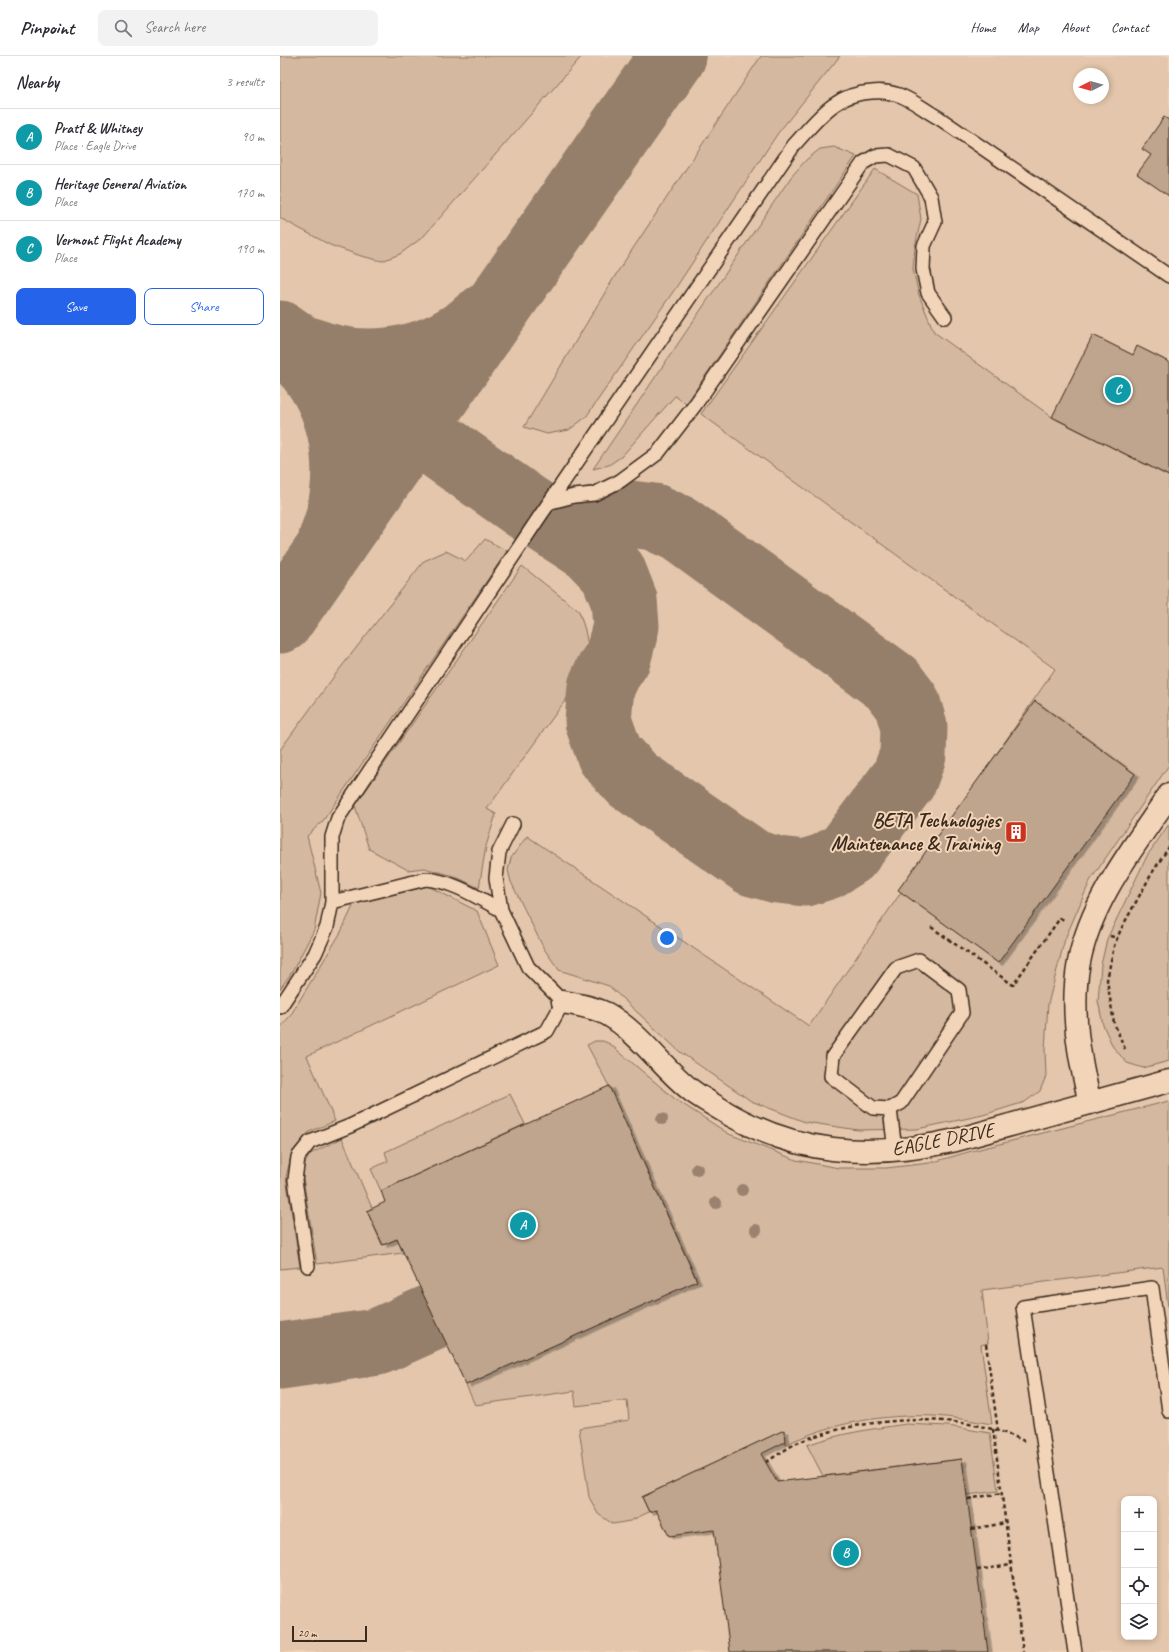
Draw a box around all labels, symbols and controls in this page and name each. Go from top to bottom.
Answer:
search box [98,10,378,46]
text: Pinpoint [20,16,74,40]
icon: search [112,17,134,39]
text: Search here [144,18,205,37]
text: Home [970,19,996,36]
text: Map [1018,19,1039,36]
text: About [1061,19,1089,36]
text: Contact [1111,19,1149,36]
north arrow [1073,68,1109,104]
text: Nearby [16,72,59,93]
text: 3 results [226,74,264,90]
text: Pratt & Whitney [54,119,142,138]
text: A [26,129,32,145]
text: 90 m [242,129,264,145]
text: Place · Eagle Drive [54,138,135,154]
text: Heritage General Aviation [54,175,186,194]
text: B [26,185,32,201]
text: 170 m [236,185,264,201]
text: Place [54,194,77,210]
text: Vermont Flight Academy [54,231,181,250]
text: C [26,241,32,257]
text: 190 m [236,241,264,257]
text: Place [54,250,77,266]
button: Save [16,288,136,325]
button: Share [144,288,264,325]
pin: C [1105,375,1131,405]
place label: BETA Technologies Maintenance & Training [831,808,1002,856]
building icon: BETA Technologies Maintenance & Training [1003,819,1029,845]
your location [657,928,677,948]
street label: EAGLE DRIVE [890,1117,999,1162]
pin: A [510,1210,536,1240]
map controls [1121,1496,1157,1640]
button: + [1121,1496,1157,1532]
button: − [1121,1532,1157,1568]
pin: B [833,1538,859,1568]
button: locate [1121,1568,1157,1604]
button: layers [1121,1604,1157,1640]
scale bar [292,1624,367,1643]
text: 20 m [298,1626,317,1640]

